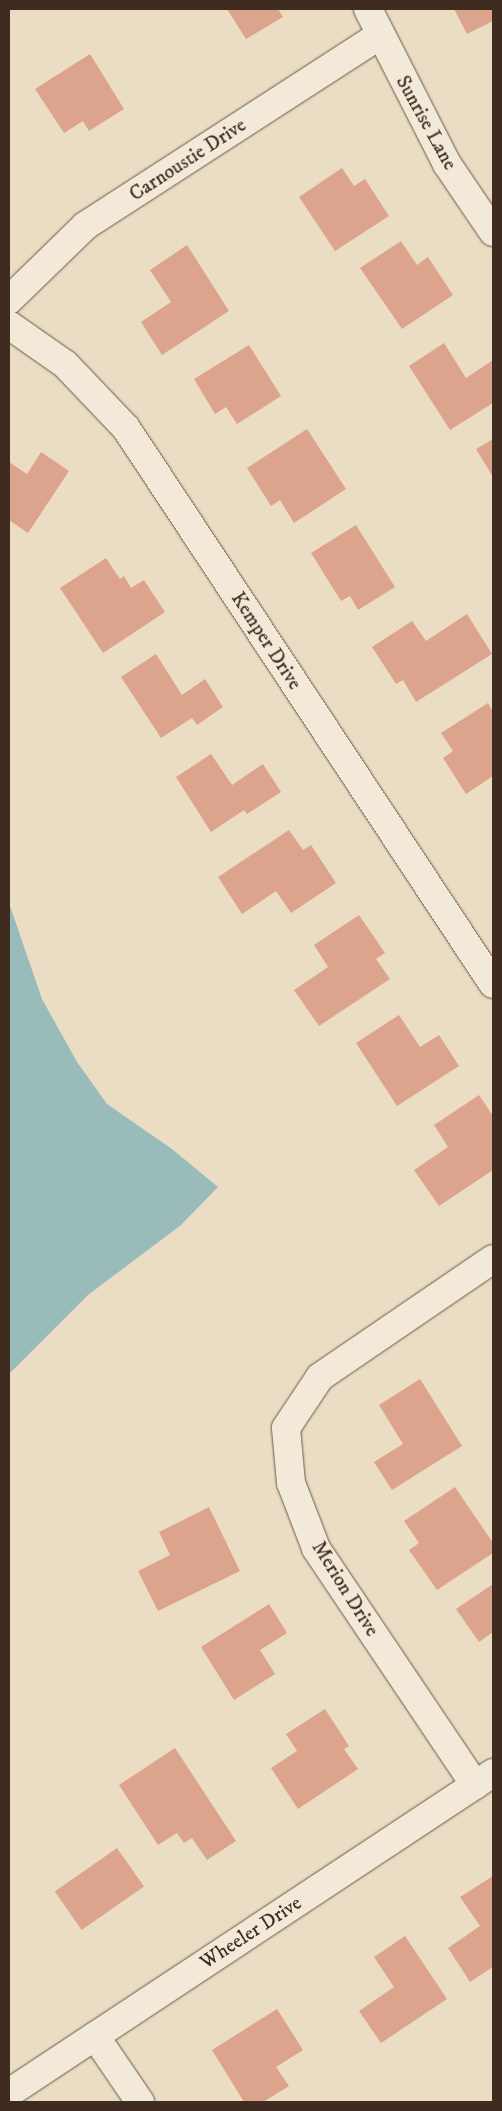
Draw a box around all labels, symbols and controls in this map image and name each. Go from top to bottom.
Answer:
street label: Sunrise Lane [390,72,462,174]
street label: Carnoustie Drive [125,113,251,207]
street label: Kemper Drive [226,588,306,694]
street label: Merion Drive [306,1537,384,1641]
street label: Wheeler Drive [196,1891,306,1975]

